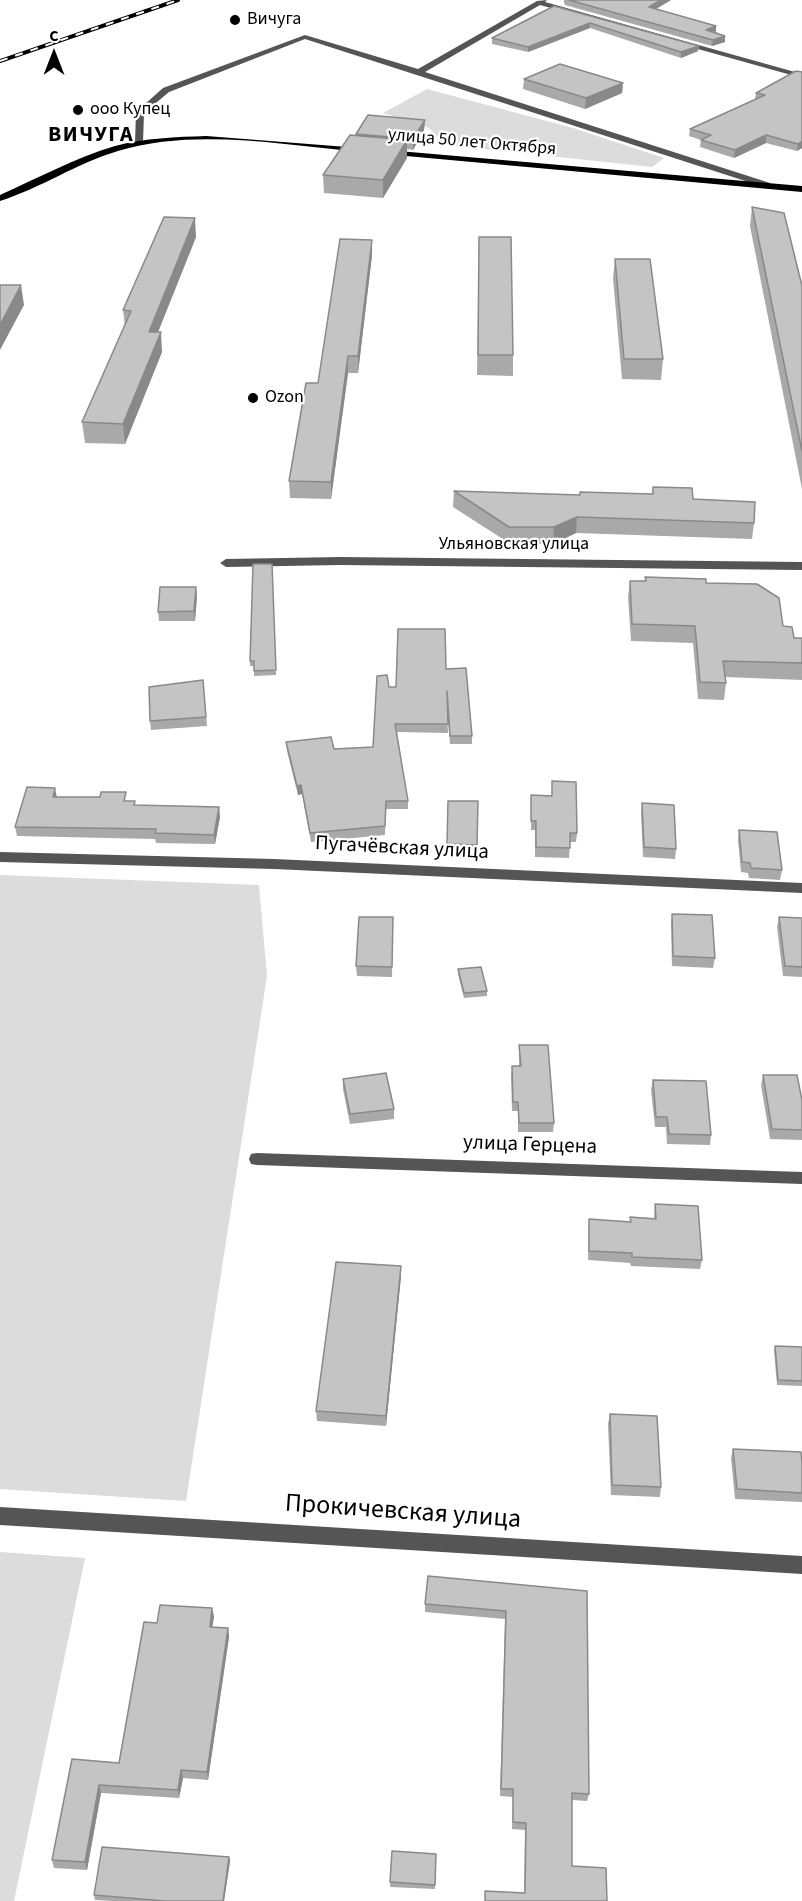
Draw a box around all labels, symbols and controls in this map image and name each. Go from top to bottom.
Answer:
place label: Вичуга [247,9,301,31]
marker: Вичуга [228,13,242,27]
north arrow [24,24,84,84]
text: С [49,25,59,47]
place label: ооо Купец [90,99,170,121]
marker: ооо Купец [71,103,85,117]
district label: ВИЧУГА [48,123,134,149]
street label: улица 50 лет Октября [387,125,557,161]
place label: Ozon [265,387,304,409]
marker: Ozon [246,391,260,405]
street label: Ульяновская улица [439,534,589,556]
street label: Пугачёвская улица [314,832,490,866]
street label: улица Герцена [463,1131,597,1161]
street label: Прокичевская улица [284,1489,522,1537]

